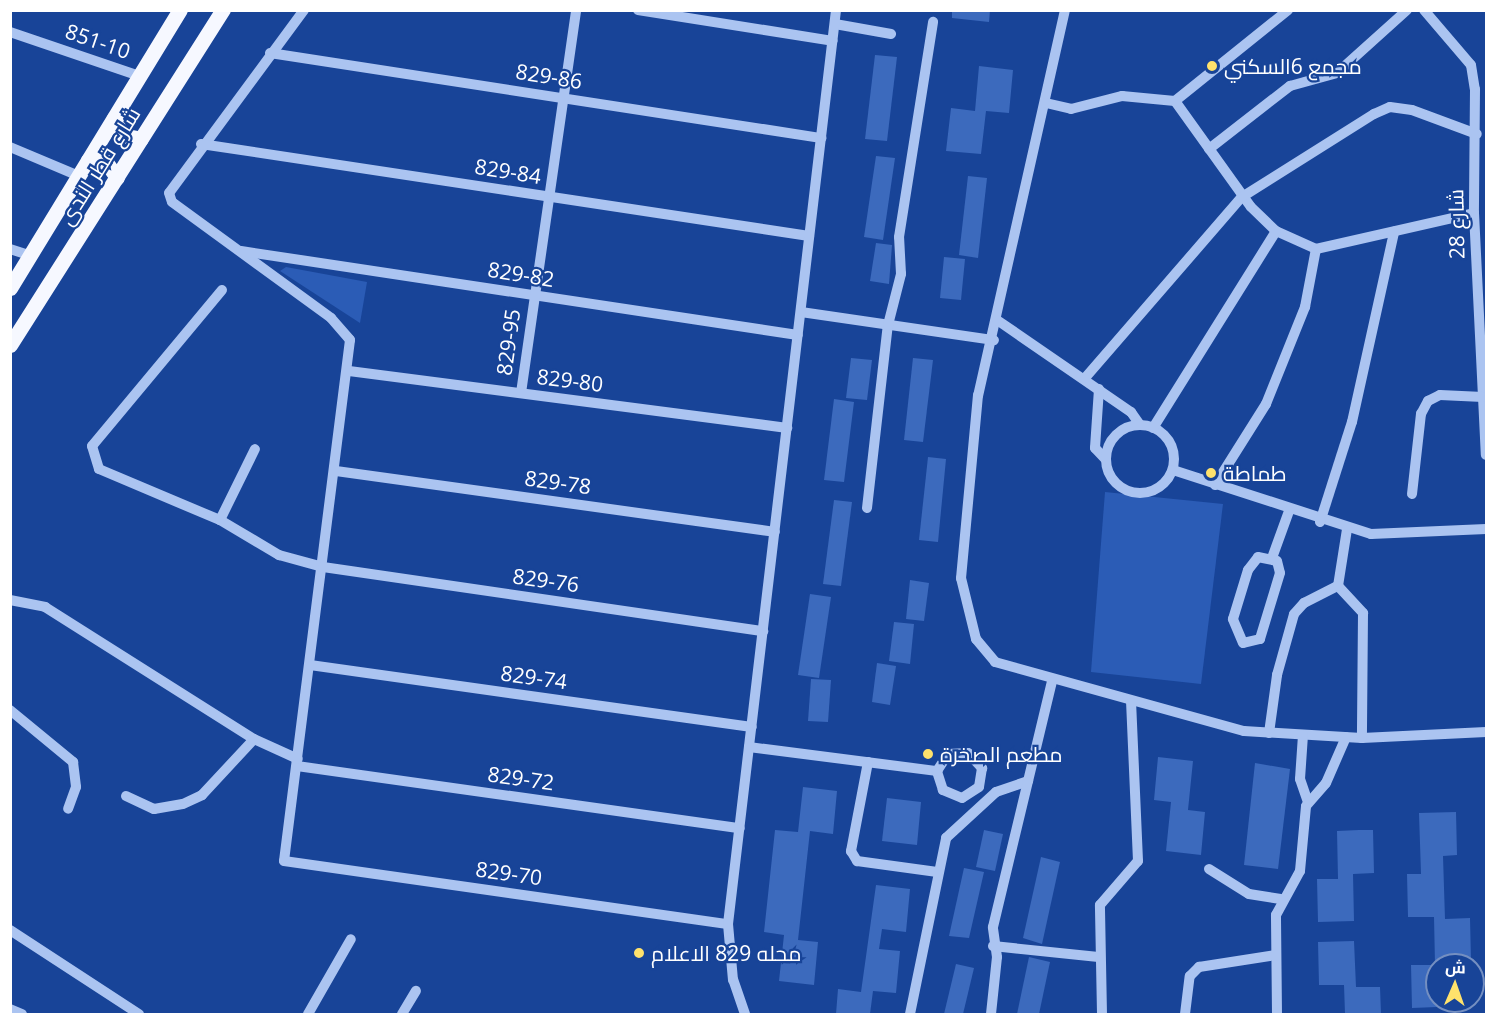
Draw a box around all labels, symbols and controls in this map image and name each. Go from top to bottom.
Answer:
street label: 851-10 [62,18,134,64]
place label: مجمع 6السكني [1224,53,1362,79]
street label: 829-86 [514,58,584,94]
marker: مجمع 6السكني [1205,59,1219,73]
street label: شارع قطر الندى [53,102,145,230]
street label: 829-84 [473,153,543,189]
street label: شارع 28 [1443,189,1469,259]
street label: 829-82 [486,256,556,292]
street label: 829-95 [491,307,525,377]
street label: 829-80 [535,363,605,397]
place label: طماطة [1223,460,1287,486]
street label: 829-78 [523,465,593,499]
marker: طماطة [1204,466,1218,480]
street label: 829-76 [511,563,581,597]
street label: 829-74 [499,660,569,694]
place label: مطعم الصخرة [940,741,1062,767]
marker: مطعم الصخرة [921,747,935,761]
street label: 829-72 [486,761,556,795]
street label: 829-70 [474,856,544,890]
place label: محله 829 الاعلام [651,940,802,966]
marker: محله 829 الاعلام [632,946,646,960]
north arrow [1425,953,1485,1013]
text: ش [1445,956,1466,978]

